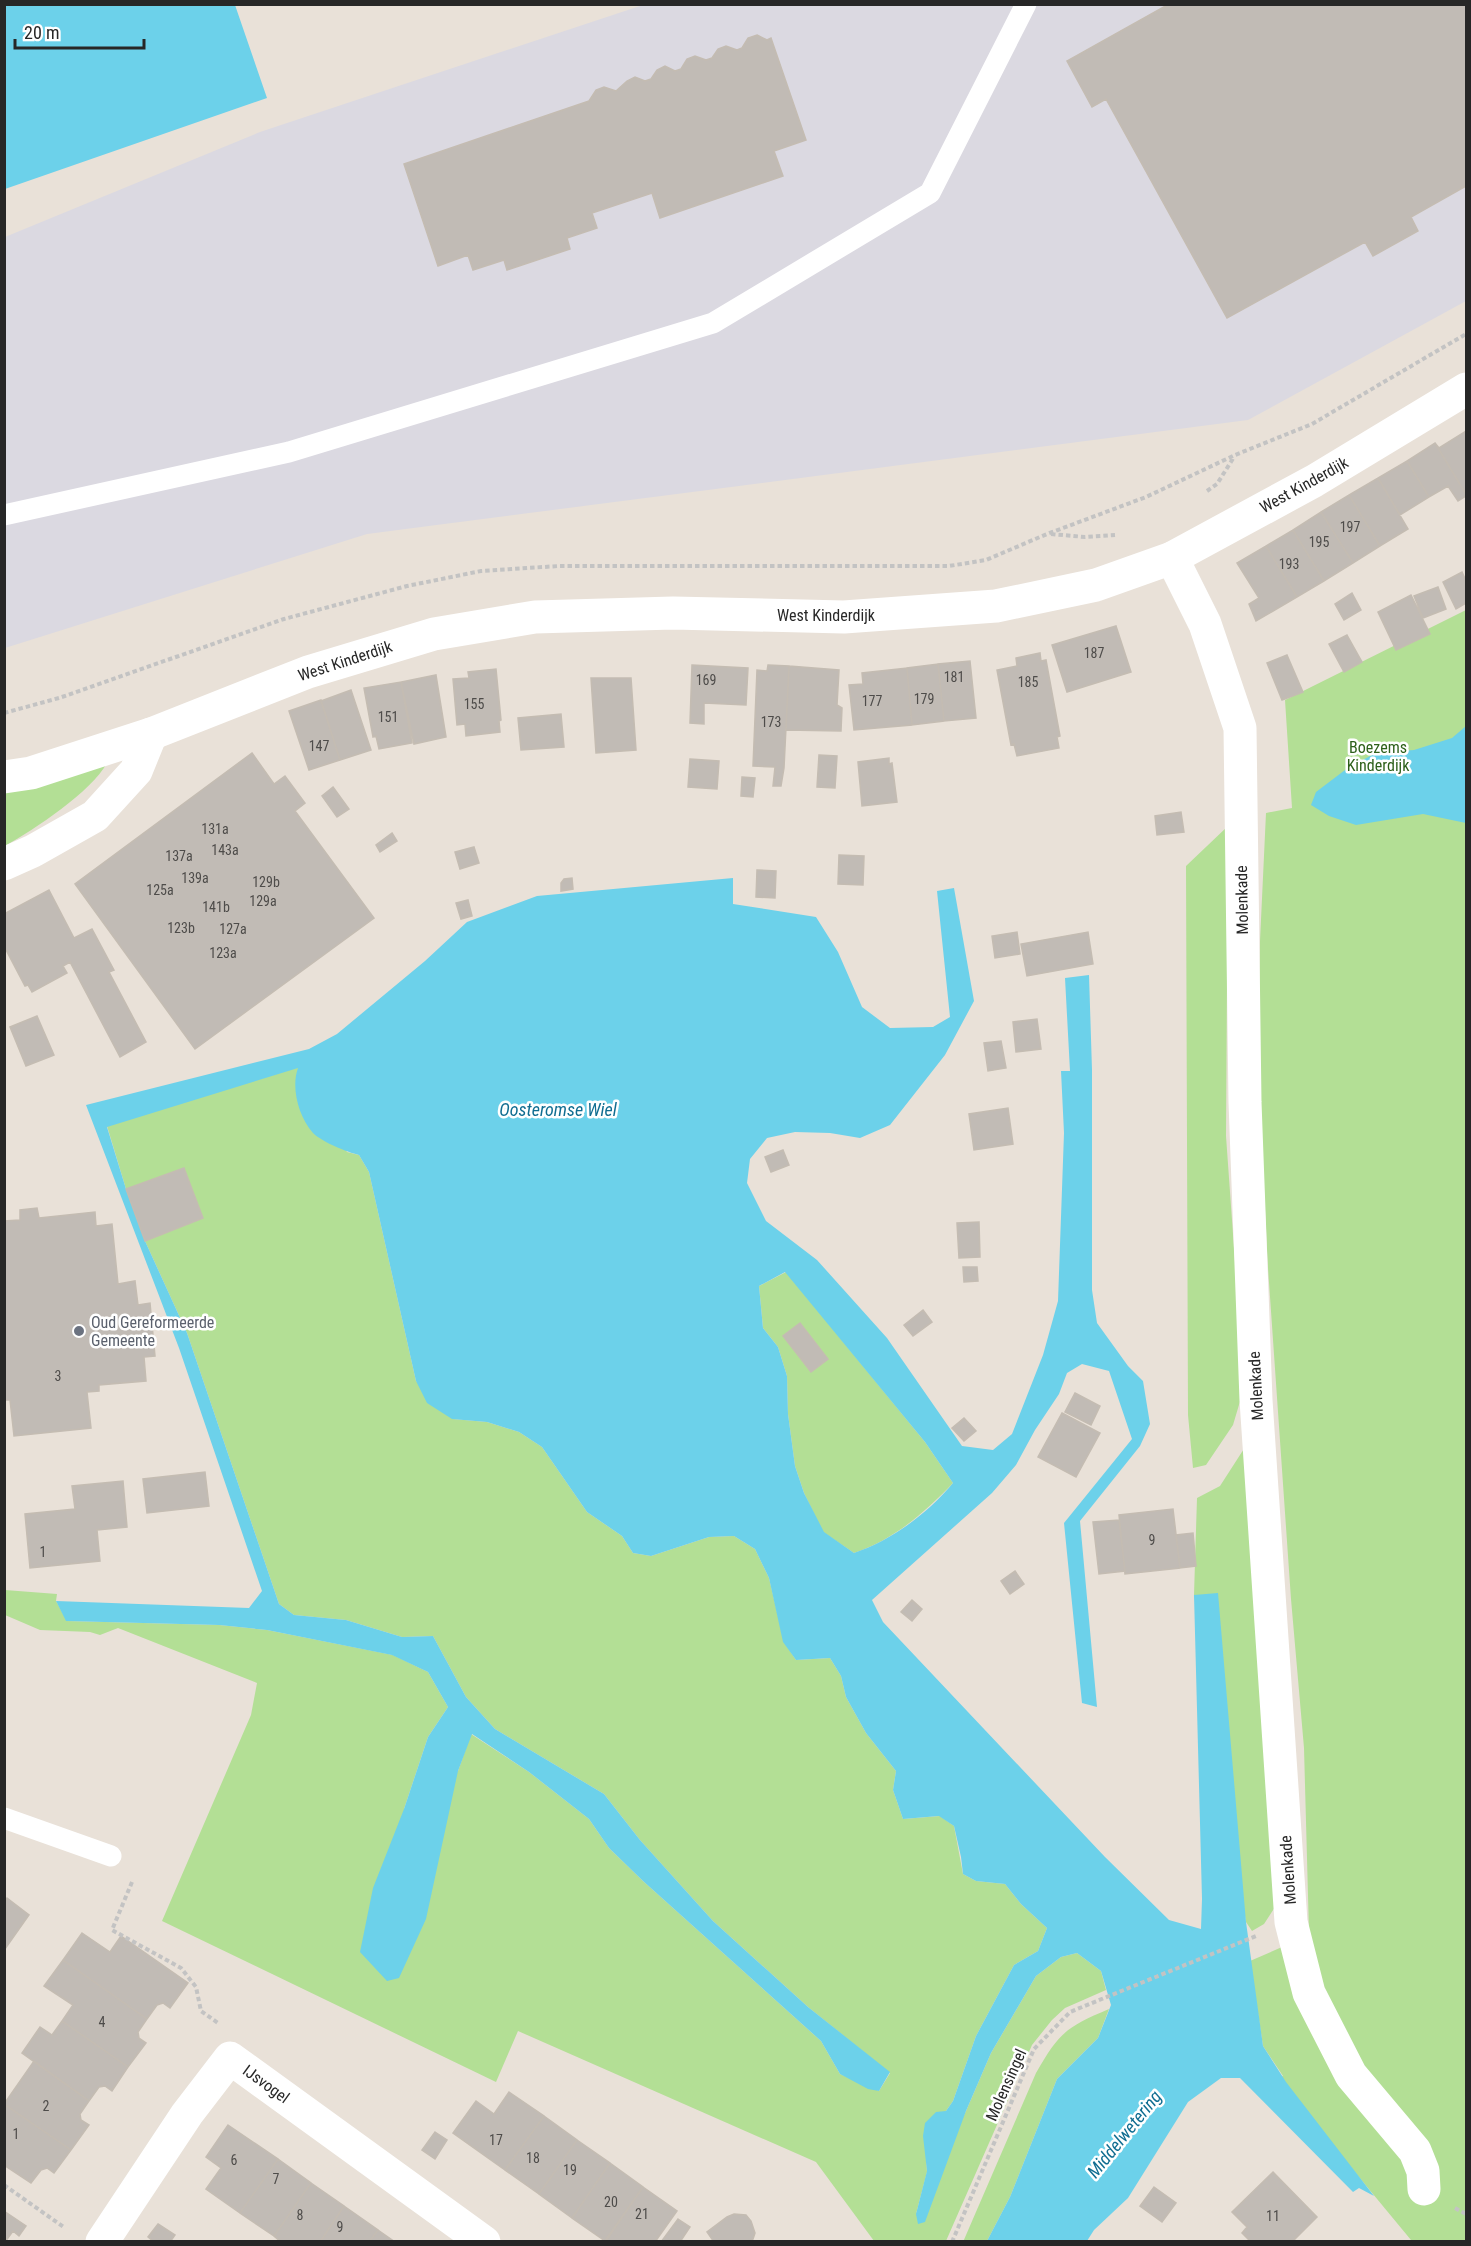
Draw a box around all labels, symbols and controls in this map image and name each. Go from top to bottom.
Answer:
scale bar [15,12,144,50]
text: 20 m [24,22,59,43]
street label: West Kinderdijk [1257,453,1352,517]
house number: 197 [1340,519,1360,535]
house number: 195 [1309,534,1329,550]
house number: 193 [1279,556,1299,572]
street label: West Kinderdijk [777,606,876,625]
street label: West Kinderdijk [296,637,395,685]
house number: 187 [1084,645,1104,661]
house number: 181 [944,669,964,685]
house number: 169 [696,672,716,688]
house number: 185 [1018,674,1038,690]
house number: 179 [914,691,934,707]
house number: 177 [862,693,882,709]
house number: 155 [464,696,484,712]
house number: 151 [378,709,398,725]
house number: 173 [761,714,781,730]
house number: 147 [309,738,329,754]
park label: Boezems Kinderdijk [1347,738,1410,775]
house number: 131a [201,821,229,837]
house number: 143a [211,842,239,858]
house number: 137a [165,848,193,864]
street label: Molenkade [1232,865,1252,935]
house number: 139a [181,870,209,886]
house number: 129b [252,874,280,890]
house number: 125a [146,882,174,898]
house number: 129a [249,893,277,909]
house number: 141b [202,899,230,915]
house number: 123b [167,920,195,936]
house number: 127a [219,921,247,937]
house number: 123a [209,945,237,961]
water label: Oosteromse Wiel [499,1099,618,1120]
place label: Oud Gereformeerde Gemeente [91,1313,214,1350]
marker: Oud Gereformeerde Gemeente [72,1324,86,1338]
street label: Molenkade [1245,1351,1267,1421]
house number: 3 [55,1368,61,1384]
house number: 9 [1149,1532,1155,1548]
house number: 1 [40,1544,46,1560]
street label: Molenkade [1276,1835,1300,1905]
house number: 4 [99,2014,106,2030]
street label: Molensingel [982,2046,1030,2124]
street label: IJsvogel [239,2061,293,2107]
water label: Middelwetering [1082,2086,1166,2182]
house number: 2 [43,2098,50,2114]
house number: 1 [13,2126,19,2142]
house number: 17 [489,2132,503,2148]
house number: 18 [526,2150,540,2166]
house number: 6 [231,2152,238,2168]
house number: 19 [563,2162,577,2178]
house number: 7 [273,2171,280,2187]
house number: 20 [604,2194,618,2210]
house number: 21 [635,2206,649,2222]
house number: 8 [297,2207,304,2223]
house number: 11 [1266,2208,1280,2224]
house number: 9 [337,2219,343,2235]

